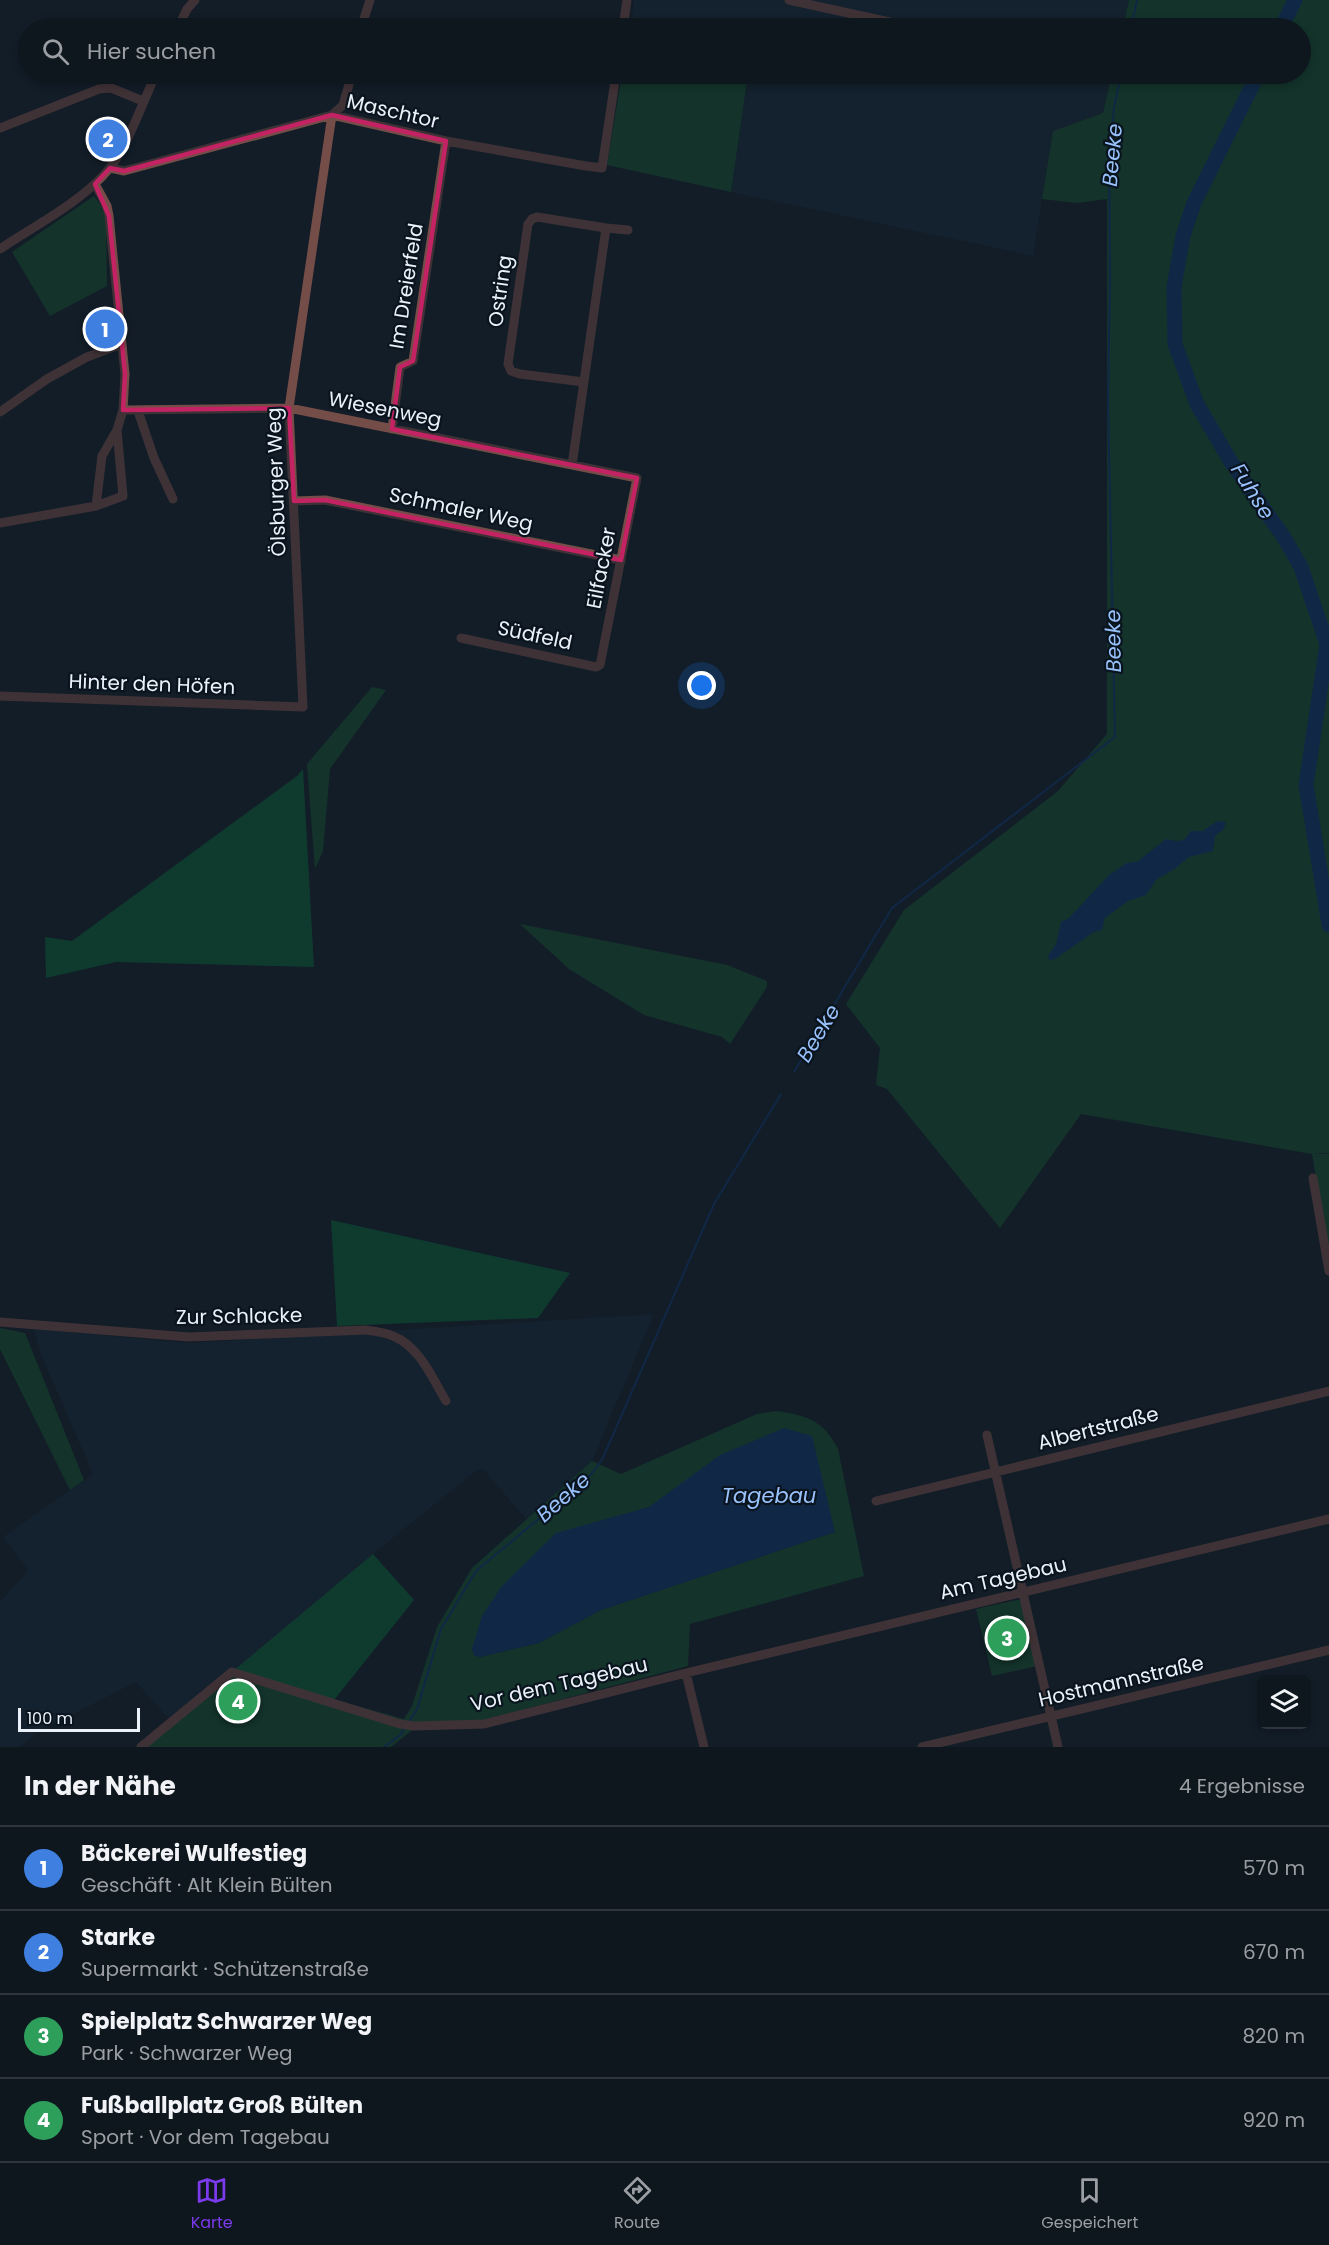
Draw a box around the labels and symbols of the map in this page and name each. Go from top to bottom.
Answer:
street label: Maschtor [344,87,442,135]
pin: 2 [88,116,128,162]
water label: Beeke [1095,122,1129,188]
street label: Im Dreierfeld [382,221,430,351]
street label: Ostring [481,253,519,329]
pin: 1 [86,306,124,352]
street label: Wiesenweg [326,384,444,434]
street label: Ölsburger Weg [259,407,293,557]
water label: Fuhse [1224,457,1282,525]
street label: Schmaler Weg [387,480,535,538]
street label: Eilfacker [579,525,623,611]
water label: Beeke [1098,609,1128,673]
street label: Südfeld [495,613,575,657]
street label: Hinter den Höfen [68,667,236,701]
your location [687,671,716,700]
water label: Beeke [789,999,847,1067]
street label: Zur Schlacke [176,1301,302,1331]
street label: Albertstraße [1035,1399,1161,1457]
water label: Beeke [530,1465,596,1529]
water label: Tagebau [722,1481,816,1510]
street label: Am Tagebau [937,1550,1069,1606]
pin: 3 [988,1616,1026,1660]
street label: Hostmannstraße [1036,1648,1206,1714]
street label: Vor dem Tagebau [468,1650,650,1718]
pin: 4 [218,1678,258,1724]
scale bar [18,1705,140,1732]

